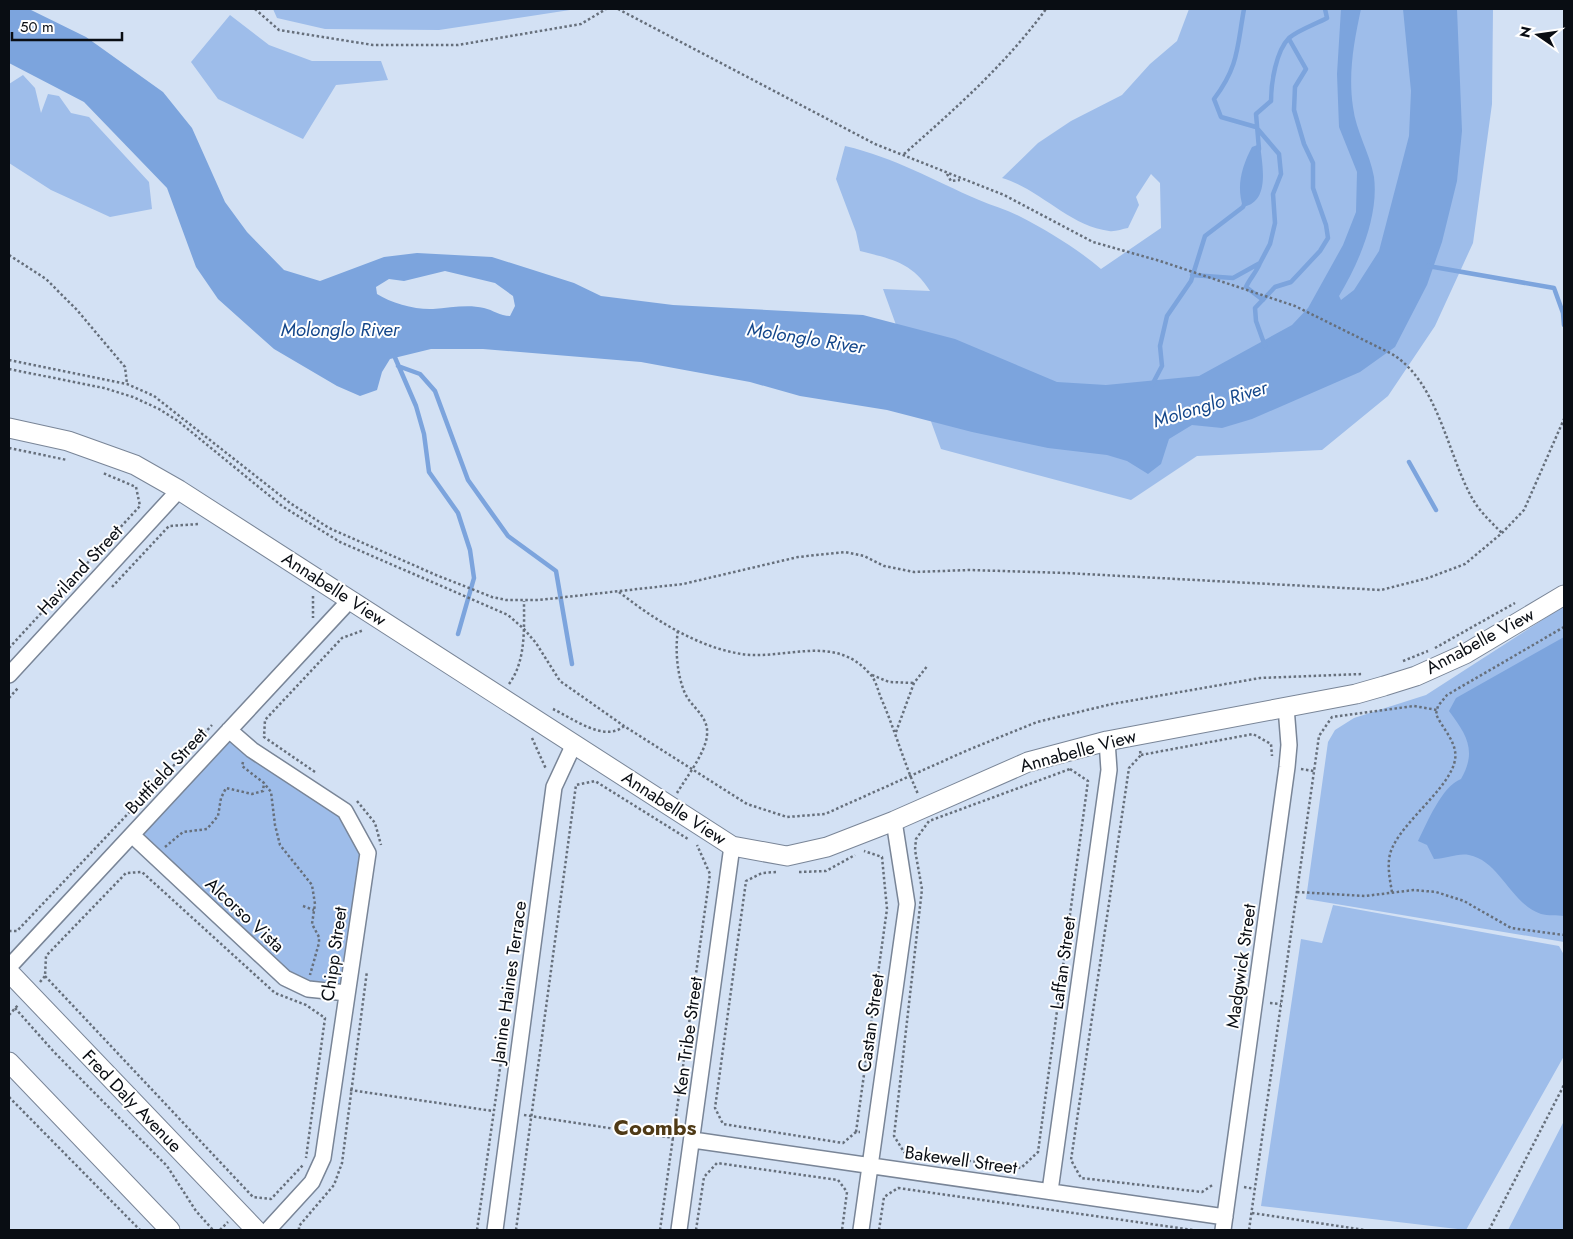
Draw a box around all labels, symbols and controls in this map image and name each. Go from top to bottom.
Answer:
scale bar [12,10,122,42]
north arrow [1513,10,1563,60]
text: 50 m [20,16,54,38]
text: N [1514,24,1536,40]
water label: Molonglo River [745,315,868,361]
water label: Molonglo River [281,316,401,343]
water label: Molonglo River [1149,373,1272,434]
street label: Haviland Street [31,519,129,621]
street label: Annabelle View [277,545,392,633]
street label: Annabelle View [1421,601,1540,681]
street label: Buttfield Street [119,721,213,820]
street label: Annabelle View [1017,723,1140,779]
street label: Annabelle View [617,764,732,852]
street label: Alcorso Vista [200,871,290,959]
street label: Janine Haines Terrace [484,899,533,1067]
street label: Madgwick Street [1219,901,1263,1030]
street label: Chipp Street [314,904,354,1003]
street label: Laffan Street [1044,914,1082,1011]
street label: Castan Street [851,971,891,1074]
street label: Ken Tribe Street [667,974,709,1097]
street label: Fred Daly Avenue [76,1044,188,1158]
district label: Coombs [613,1111,697,1143]
street label: Bakewell Street [903,1139,1020,1181]

